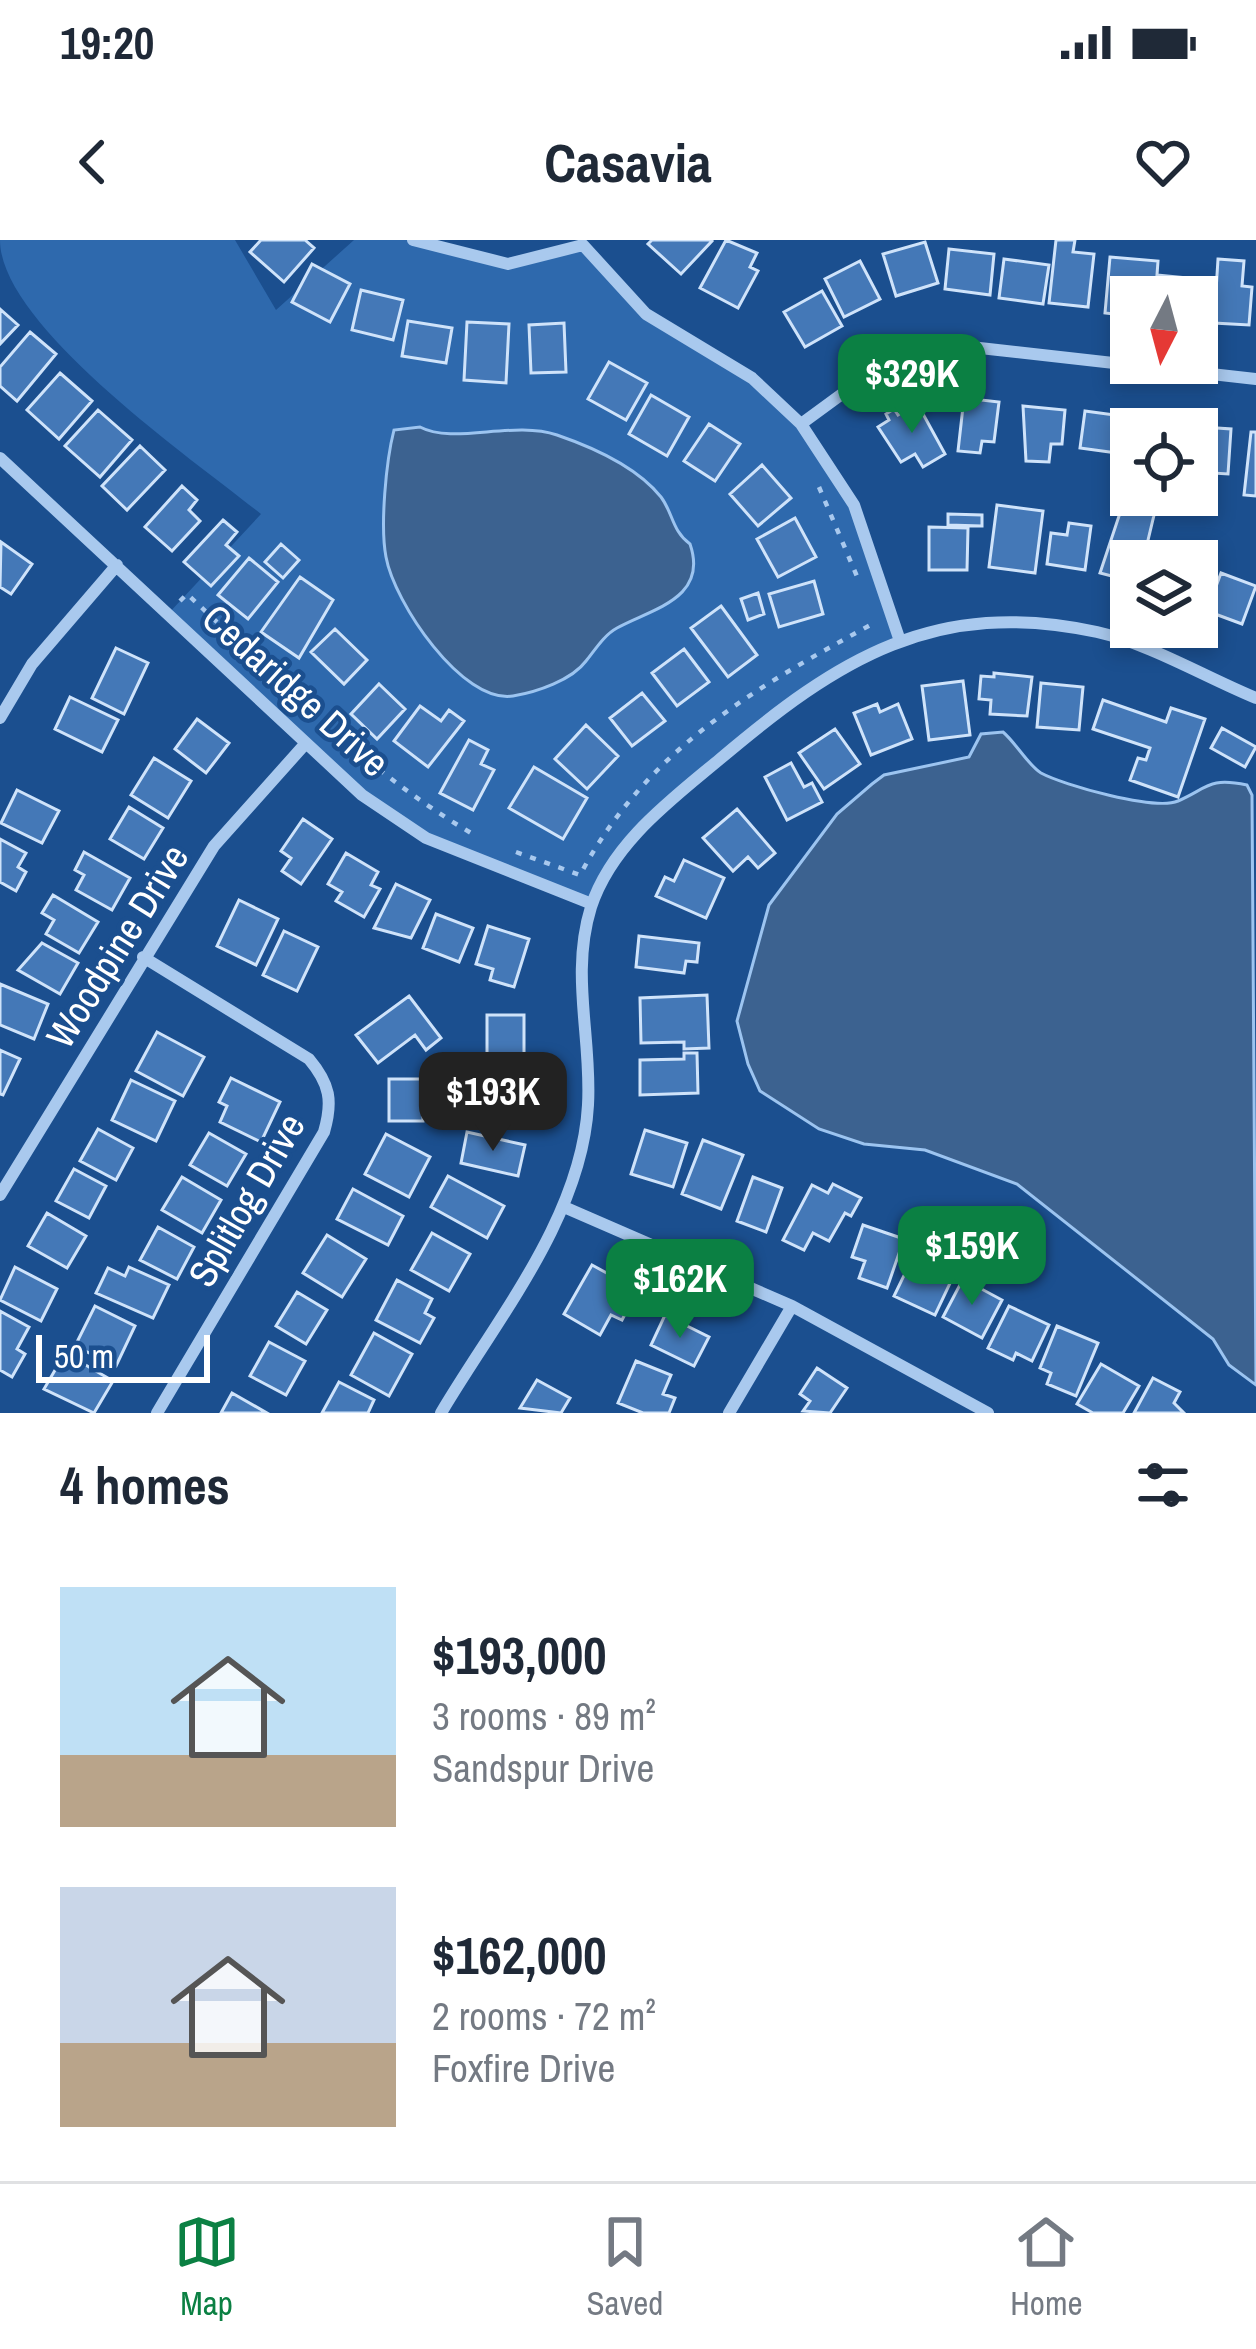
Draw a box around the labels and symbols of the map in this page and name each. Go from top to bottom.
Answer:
north arrow [1110,276,1218,384]
pin: $329K [828,334,996,436]
street label: Cedaridge Drive [191,592,401,788]
street label: Woodpine Drive [34,834,200,1058]
pin: $193K [409,1052,577,1154]
street label: Splitlog Drive [175,1104,317,1296]
pin: $159K [888,1206,1056,1308]
pin: $162K [596,1239,764,1341]
scale bar [36,1329,210,1382]

